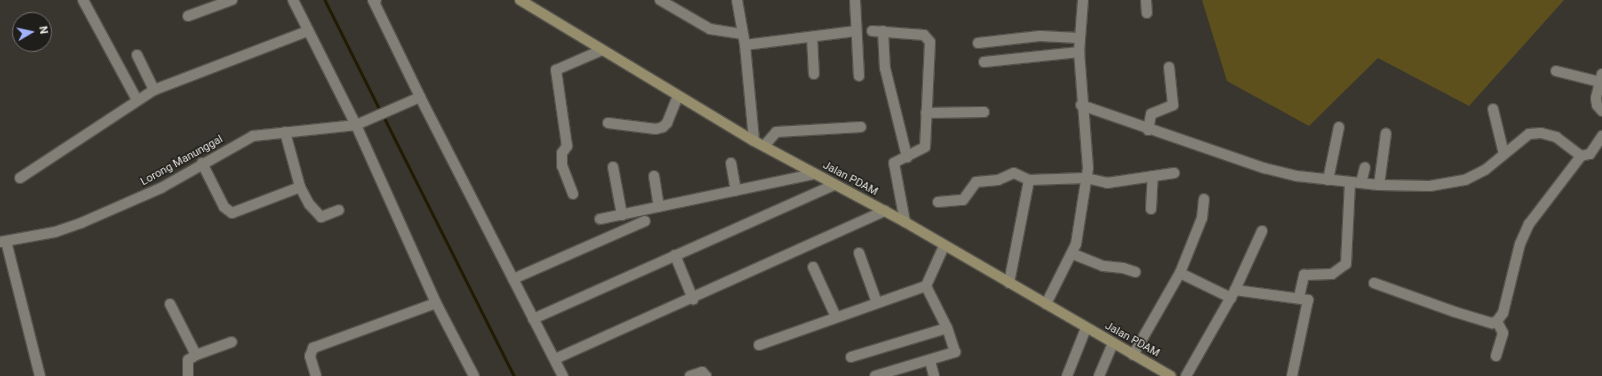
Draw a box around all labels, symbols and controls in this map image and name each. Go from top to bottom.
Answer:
north arrow [12,12,52,52]
text: N [36,25,50,35]
street label: Lorong Manunggal [139,133,225,189]
street label: Jalan PDAM [820,159,880,199]
street label: Jalan PDAM [1102,320,1162,360]

